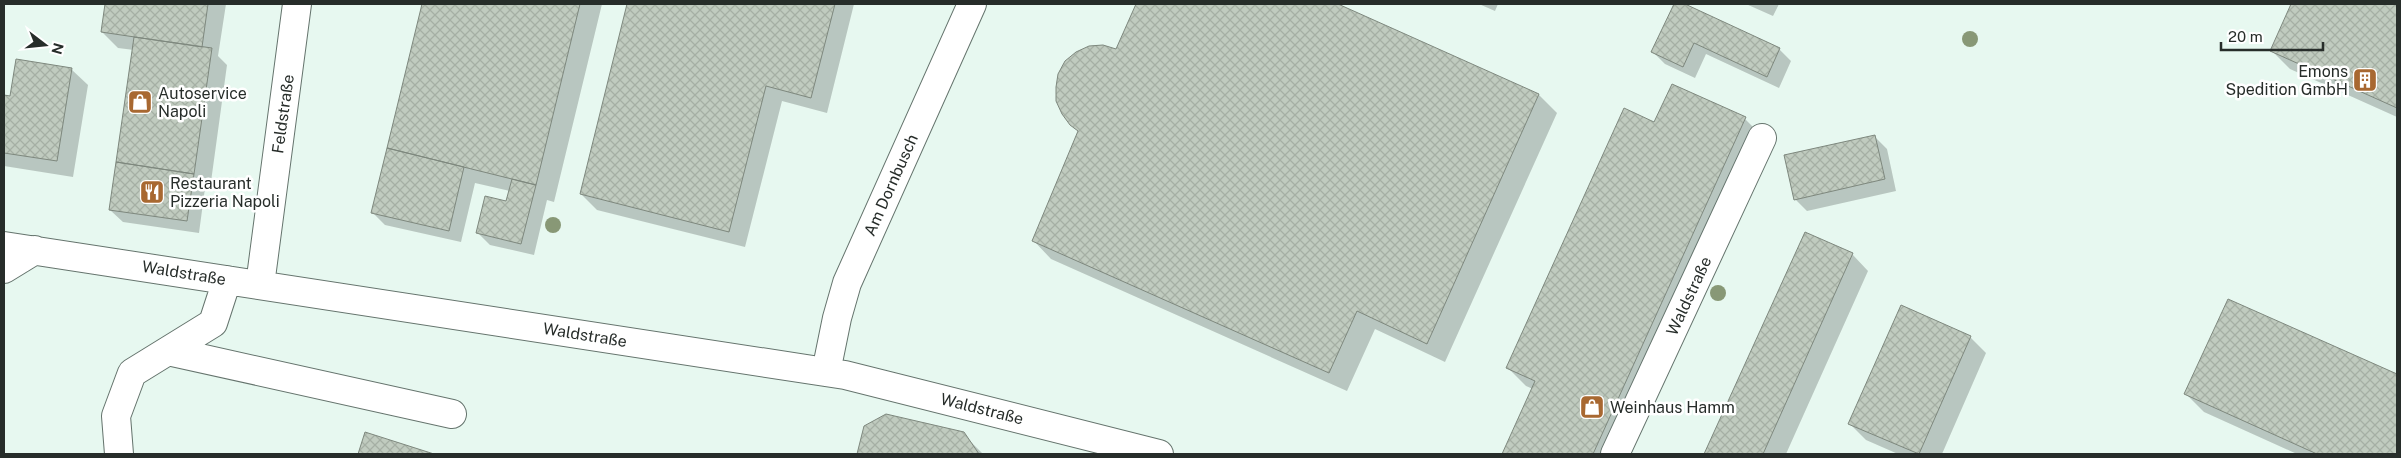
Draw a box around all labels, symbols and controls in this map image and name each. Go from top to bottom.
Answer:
north arrow [20,20,70,70]
scale bar [2221,20,2324,52]
text: 20 m [2228,28,2263,45]
text: N [48,41,67,56]
place label: Emons Spedition GmbH [2225,62,2348,99]
building icon: Emons Spedition GmbH [2352,67,2378,93]
street label: Feldstraße [268,73,298,155]
place label: Autoservice Napoli [158,84,247,121]
shop icon: Autoservice Napoli [127,89,153,115]
street label: Am Dornbusch [860,131,922,239]
place label: Restaurant Pizzeria Napoli [170,174,280,211]
restaurant icon: Restaurant Pizzeria Napoli [139,179,165,205]
street label: Waldstraße [1662,254,1716,338]
street label: Waldstraße [141,257,227,289]
street label: Waldstraße [542,319,628,351]
street label: Waldstraße [939,390,1025,428]
shop icon: Weinhaus Hamm [1579,394,1605,420]
place label: Weinhaus Hamm [1610,398,1735,417]

